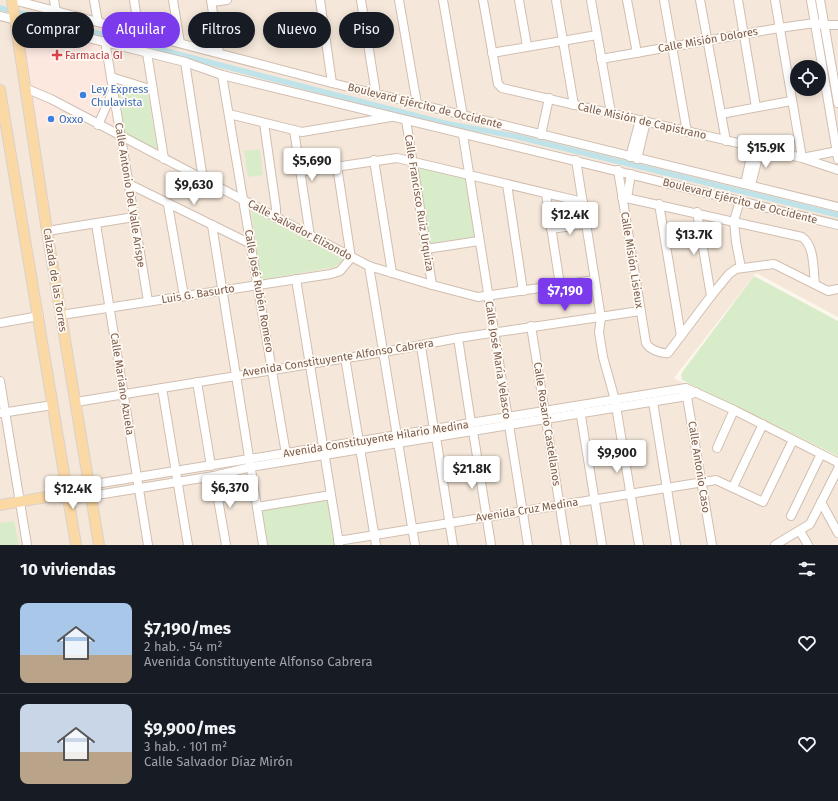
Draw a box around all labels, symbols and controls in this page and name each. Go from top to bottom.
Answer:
chip: Comprar [12,12,94,48]
chip: Alquilar [102,12,180,48]
chip: Filtros [188,12,255,48]
chip: Nuevo [263,12,331,48]
chip: Piso [339,12,394,48]
street label: Calle Misión Dolores [657,25,759,55]
place label: Farmacia GI [65,49,123,62]
marker: Farmacia GI [52,50,62,60]
map controls [790,60,826,96]
button: locate [790,60,826,96]
street label: Boulevard Ejército de Occidente [346,80,504,132]
place label: Ley Express Chulavista [91,83,148,109]
marker: Ley Express Chulavista [78,90,88,100]
street label: Calle Misión de Capistrano [576,100,708,142]
place label: Oxxo [59,113,84,126]
marker: Oxxo [46,114,56,124]
street label: Calle Antonio Del Valle Arispe [112,122,148,268]
street label: Calle Francisco Ruiz Urquiza [402,134,436,272]
pin: $15.9K [733,135,799,169]
text: $15.9K [747,140,785,155]
pin: $5,690 [279,148,345,182]
text: $5,690 [292,153,332,168]
pin: $9,630 [161,172,227,206]
street label: Boulevard Ejército de Occidente [661,175,819,227]
text: $9,630 [175,177,213,192]
street label: Calle Salvador Elizondo [246,197,354,263]
pin: $12.4K [537,202,603,236]
text: $12.4K [551,207,589,222]
street label: Calle Misión Lisieux [618,211,646,310]
pin: $13.7K [661,222,727,256]
street label: Calzada de las Torres [40,227,70,333]
text: $13.7K [676,227,712,242]
street label: Calle José Rubén Romero [242,228,276,354]
pin: $7,190 [532,278,598,312]
street label: Luis G. Basurto [160,282,236,306]
text: $7,190 [547,283,583,298]
street label: Calle José María Velasco [482,300,514,420]
street label: Calle Mariano Azuela [107,332,137,436]
street label: Avenida Constituyente Alfonso Cabrera [241,336,435,380]
street label: Calle Rosario Castellanos [531,361,563,487]
street label: Avenida Constituyente Hilario Medina [282,418,470,460]
street label: Calle Antonio Caso [685,420,713,514]
pin: $9,900 [584,440,650,474]
text: $9,900 [597,445,637,460]
pin: $21.8K [439,456,505,490]
text: $21.8K [453,461,491,476]
pin: $6,370 [197,475,263,509]
pin: $12.4K [40,476,106,510]
text: $6,370 [211,480,249,495]
text: $12.4K [54,481,92,496]
street label: Avenida Cruz Medina [475,495,579,525]
icon: filters [796,558,818,580]
text: 10 viviendas [20,559,116,580]
text: $7,190/mes [144,618,231,639]
icon: home [52,619,100,667]
icon: heart [796,632,818,654]
text: 2 hab. · 54 m² [144,639,222,654]
text: Avenida Constituyente Alfonso Cabrera [144,654,373,669]
text: $9,900/mes [144,718,236,739]
icon: home [52,720,100,768]
icon: heart [796,733,818,755]
text: 3 hab. · 101 m² [144,739,227,754]
text: Calle Salvador Díaz Mirón [144,754,293,769]

